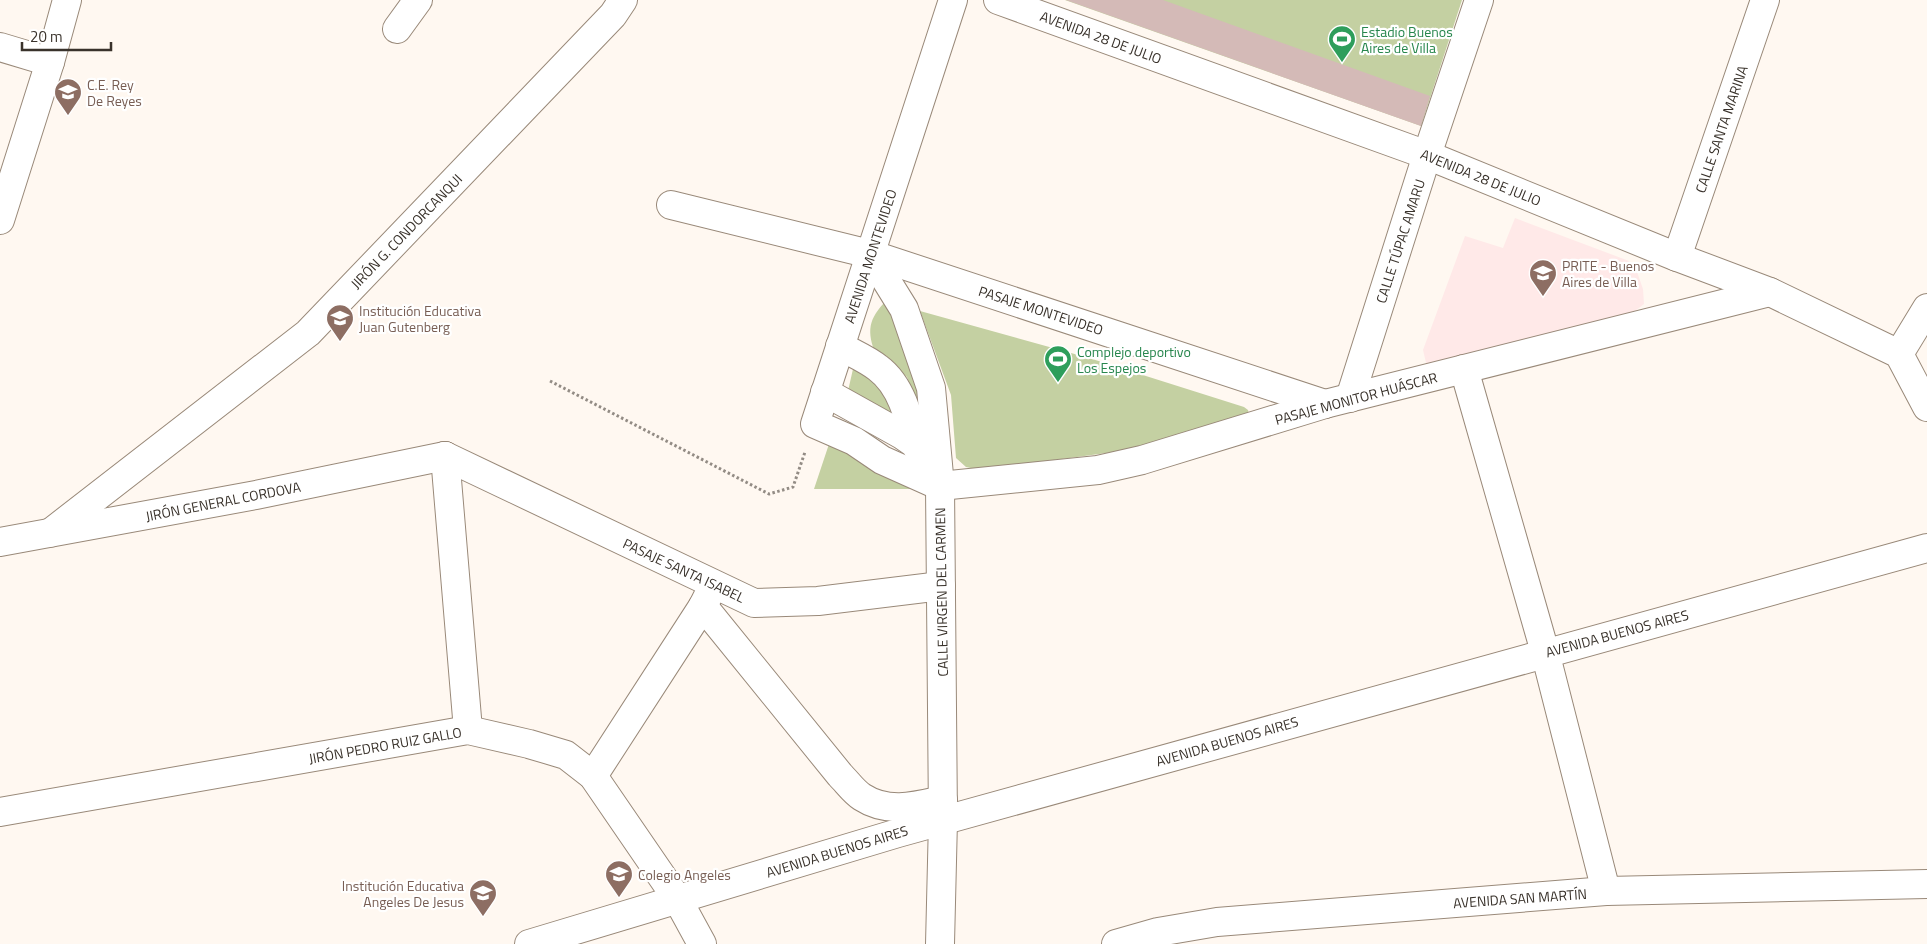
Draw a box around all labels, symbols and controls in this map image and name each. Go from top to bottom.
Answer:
street label: AVENIDA 28 DE JULIO [1037,5,1165,69]
scale bar [22,20,111,52]
place label: Estadio Buenos Aires de Villa [1361,21,1453,58]
sports icon: Estadio Buenos Aires de Villa [1327,24,1357,63]
text: 20 m [30,25,63,48]
street label: CALLE SANTA MARINA [1689,62,1753,196]
place label: C.E. Rey De Reyes [87,74,142,111]
school or university icon: C.E. Rey De Reyes [53,77,83,116]
street label: AVENIDA 28 DE JULIO [1418,143,1544,211]
street label: JIRÓN G. CONDORCANQUI [345,169,467,293]
street label: CALLE TÚPAC AMARU [1370,176,1430,306]
street label: AVENIDA MONTEVIDEO [838,186,902,326]
place label: PRITE - Buenos Aires de Villa [1562,255,1654,292]
school or university icon: PRITE - Buenos Aires de Villa [1528,258,1558,297]
street label: PASAJE MONTEVIDEO [976,280,1106,340]
place label: Institución Educativa Juan Gutenberg [359,300,481,337]
school or university icon: Institución Educativa Juan Gutenberg [325,303,355,342]
place label: Complejo deportivo Los Espejos [1077,341,1191,378]
sports icon: Complejo deportivo Los Espejos [1043,344,1073,383]
street label: PASAJE MONITOR HUÁSCAR [1272,366,1440,430]
street label: JIRÓN GENERAL CORDOVA [144,476,303,526]
street label: CALLE VIRGEN DEL CARMEN [929,507,953,677]
street label: PASAJE SANTA ISABEL [620,533,749,608]
street label: AVENIDA BUENOS AIRES [1543,604,1691,662]
street label: AVENIDA BUENOS AIRES [1153,711,1301,771]
street label: JIRÓN PEDRO RUIZ GALLO [307,721,463,769]
street label: AVENIDA BUENOS AIRES [763,819,911,883]
school or university icon: Colegio Angeles [604,859,634,898]
place label: Colegio Angeles [638,864,731,885]
place label: Institución Educativa Angeles De Jesus [342,875,464,912]
school or university icon: Institución Educativa Angeles De Jesus [468,878,498,917]
street label: AVENIDA SAN MARTÍN [1452,883,1588,913]

